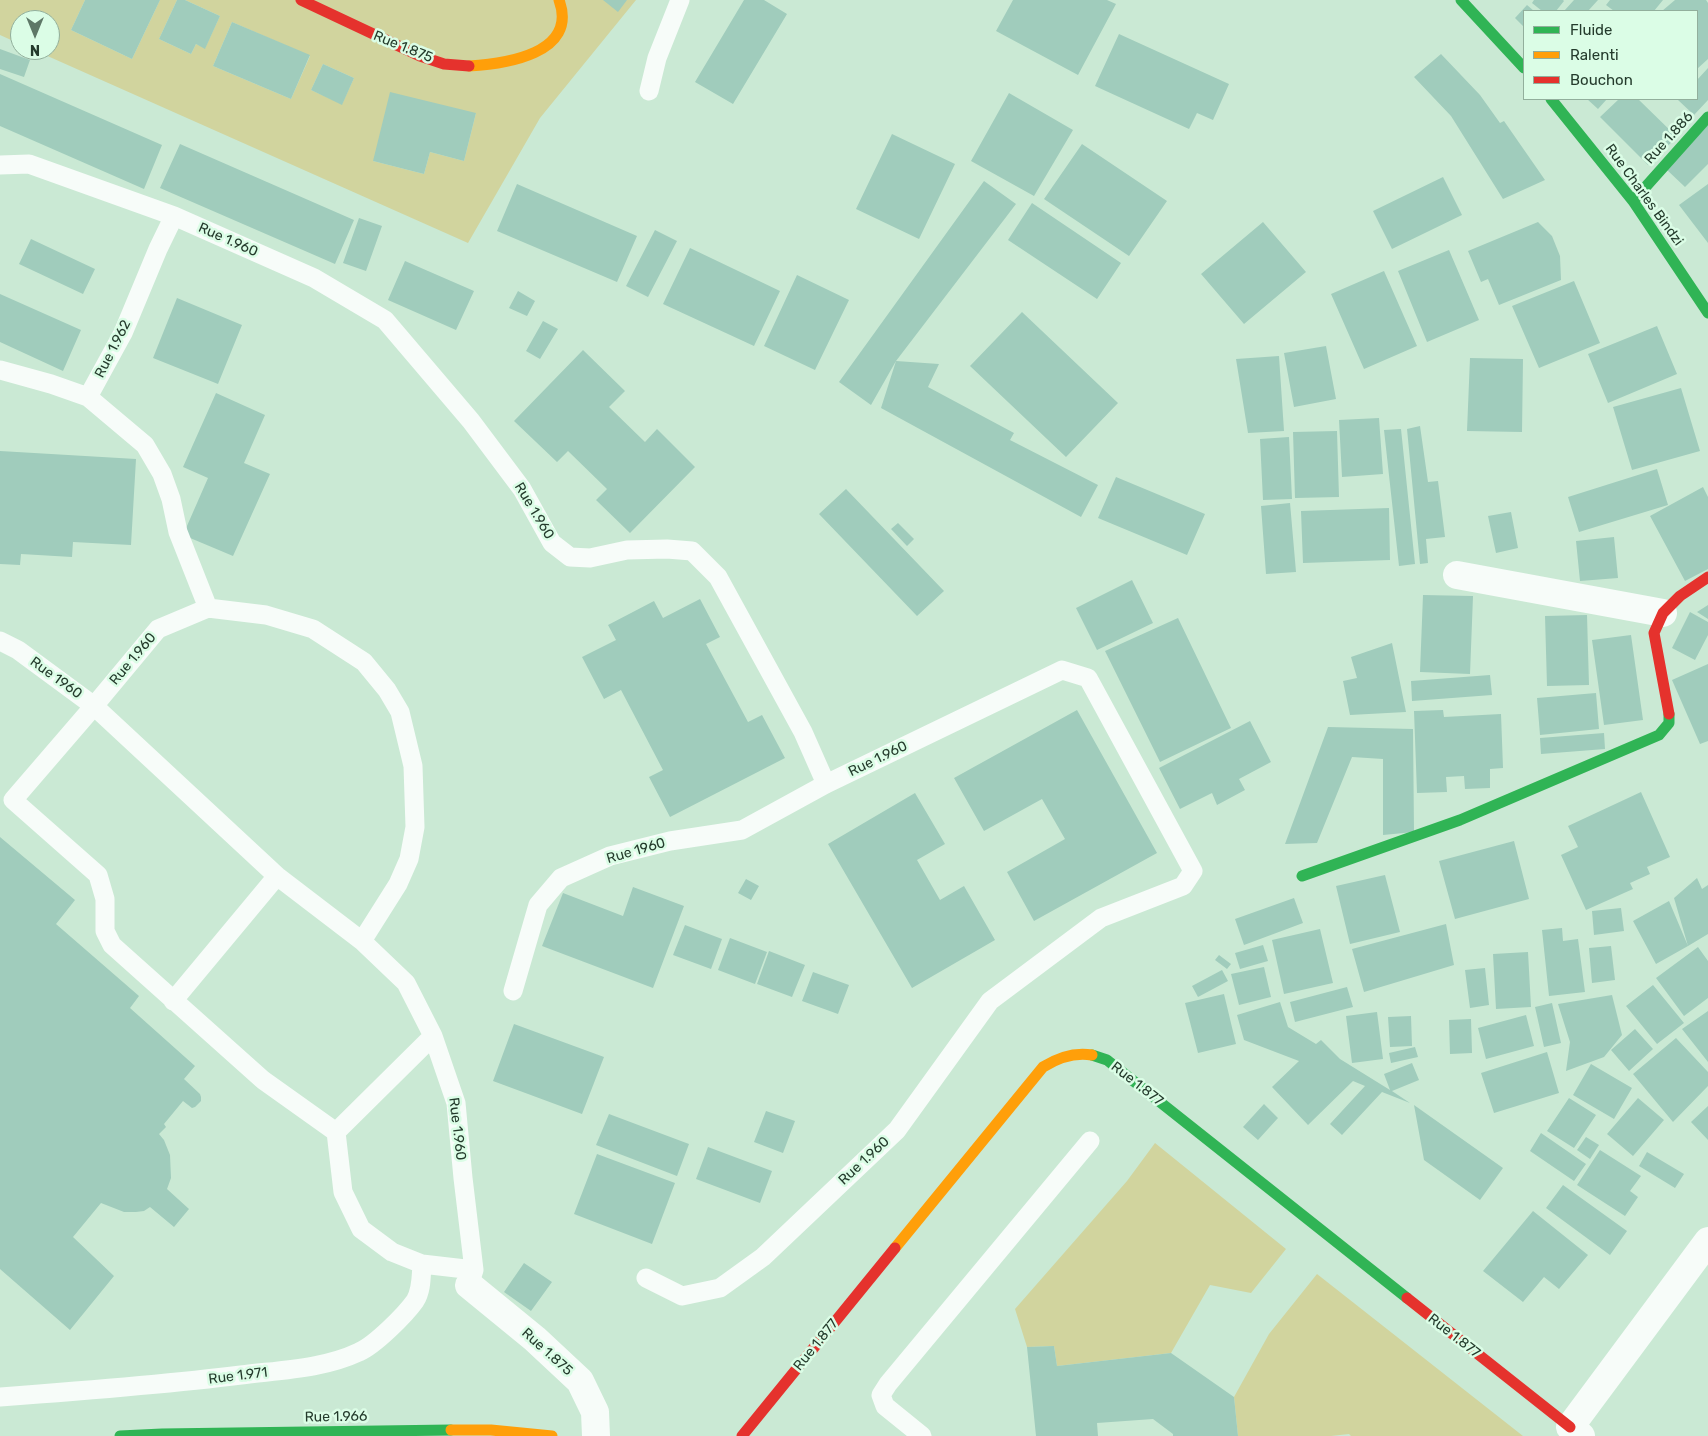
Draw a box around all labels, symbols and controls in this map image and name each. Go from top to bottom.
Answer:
north arrow [10,10,60,60]
legend [1523,10,1698,100]
text: Fluide [1570,21,1612,39]
street label: Rue 1.875 [371,27,435,67]
text: N [30,41,40,58]
text: Ralenti [1570,46,1619,64]
text: Bouchon [1570,71,1633,89]
street label: Rue 1.886 [1641,108,1697,168]
street label: Rue Charles Bindzi [1601,141,1687,249]
street label: Rue 1.960 [196,219,260,261]
street label: Rue 1.962 [91,317,135,381]
street label: Rue 1.960 [511,480,557,542]
street label: Rue 1.960 [106,629,160,689]
street label: Rue 1960 [27,653,85,703]
street label: Rue 1.960 [846,738,910,780]
street label: Rue 1960 [605,835,667,867]
street label: Rue 1.877 [1108,1058,1166,1110]
street label: Rue 1.960 [445,1097,469,1161]
street label: Rue 1.960 [835,1133,893,1189]
street label: Rue 1.877 [1425,1310,1483,1362]
street label: Rue 1.877 [790,1316,842,1374]
street label: Rue 1.875 [518,1325,576,1379]
street label: Rue 1.971 [208,1364,268,1388]
street label: Rue 1.966 [304,1408,368,1426]

